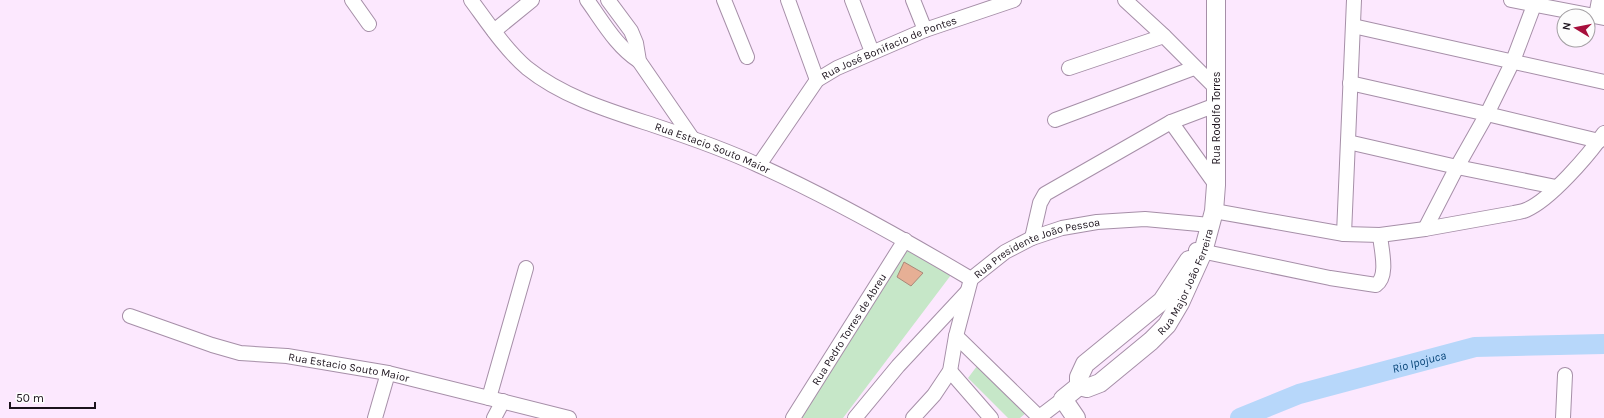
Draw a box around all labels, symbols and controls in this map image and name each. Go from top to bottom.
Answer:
north arrow [1556,8,1596,48]
street label: Rua José Bonifacio de Pontes [819,13,958,82]
text: N [1560,21,1574,31]
street label: Rua Rodolfo Torres [1210,71,1223,164]
street label: Rua Estacio Souto Maior [653,120,772,176]
street label: Rua Presidente João Pessoa [971,215,1101,281]
street label: Rua Major João Ferreira [1154,227,1216,338]
street label: Rua Pedro Torres de Abreu [809,271,889,387]
water label: Rio Ipojuca [1391,348,1448,376]
street label: Rua Estacio Souto Maior [287,350,411,385]
scale bar [10,384,95,410]
text: 50 m [16,391,44,405]

